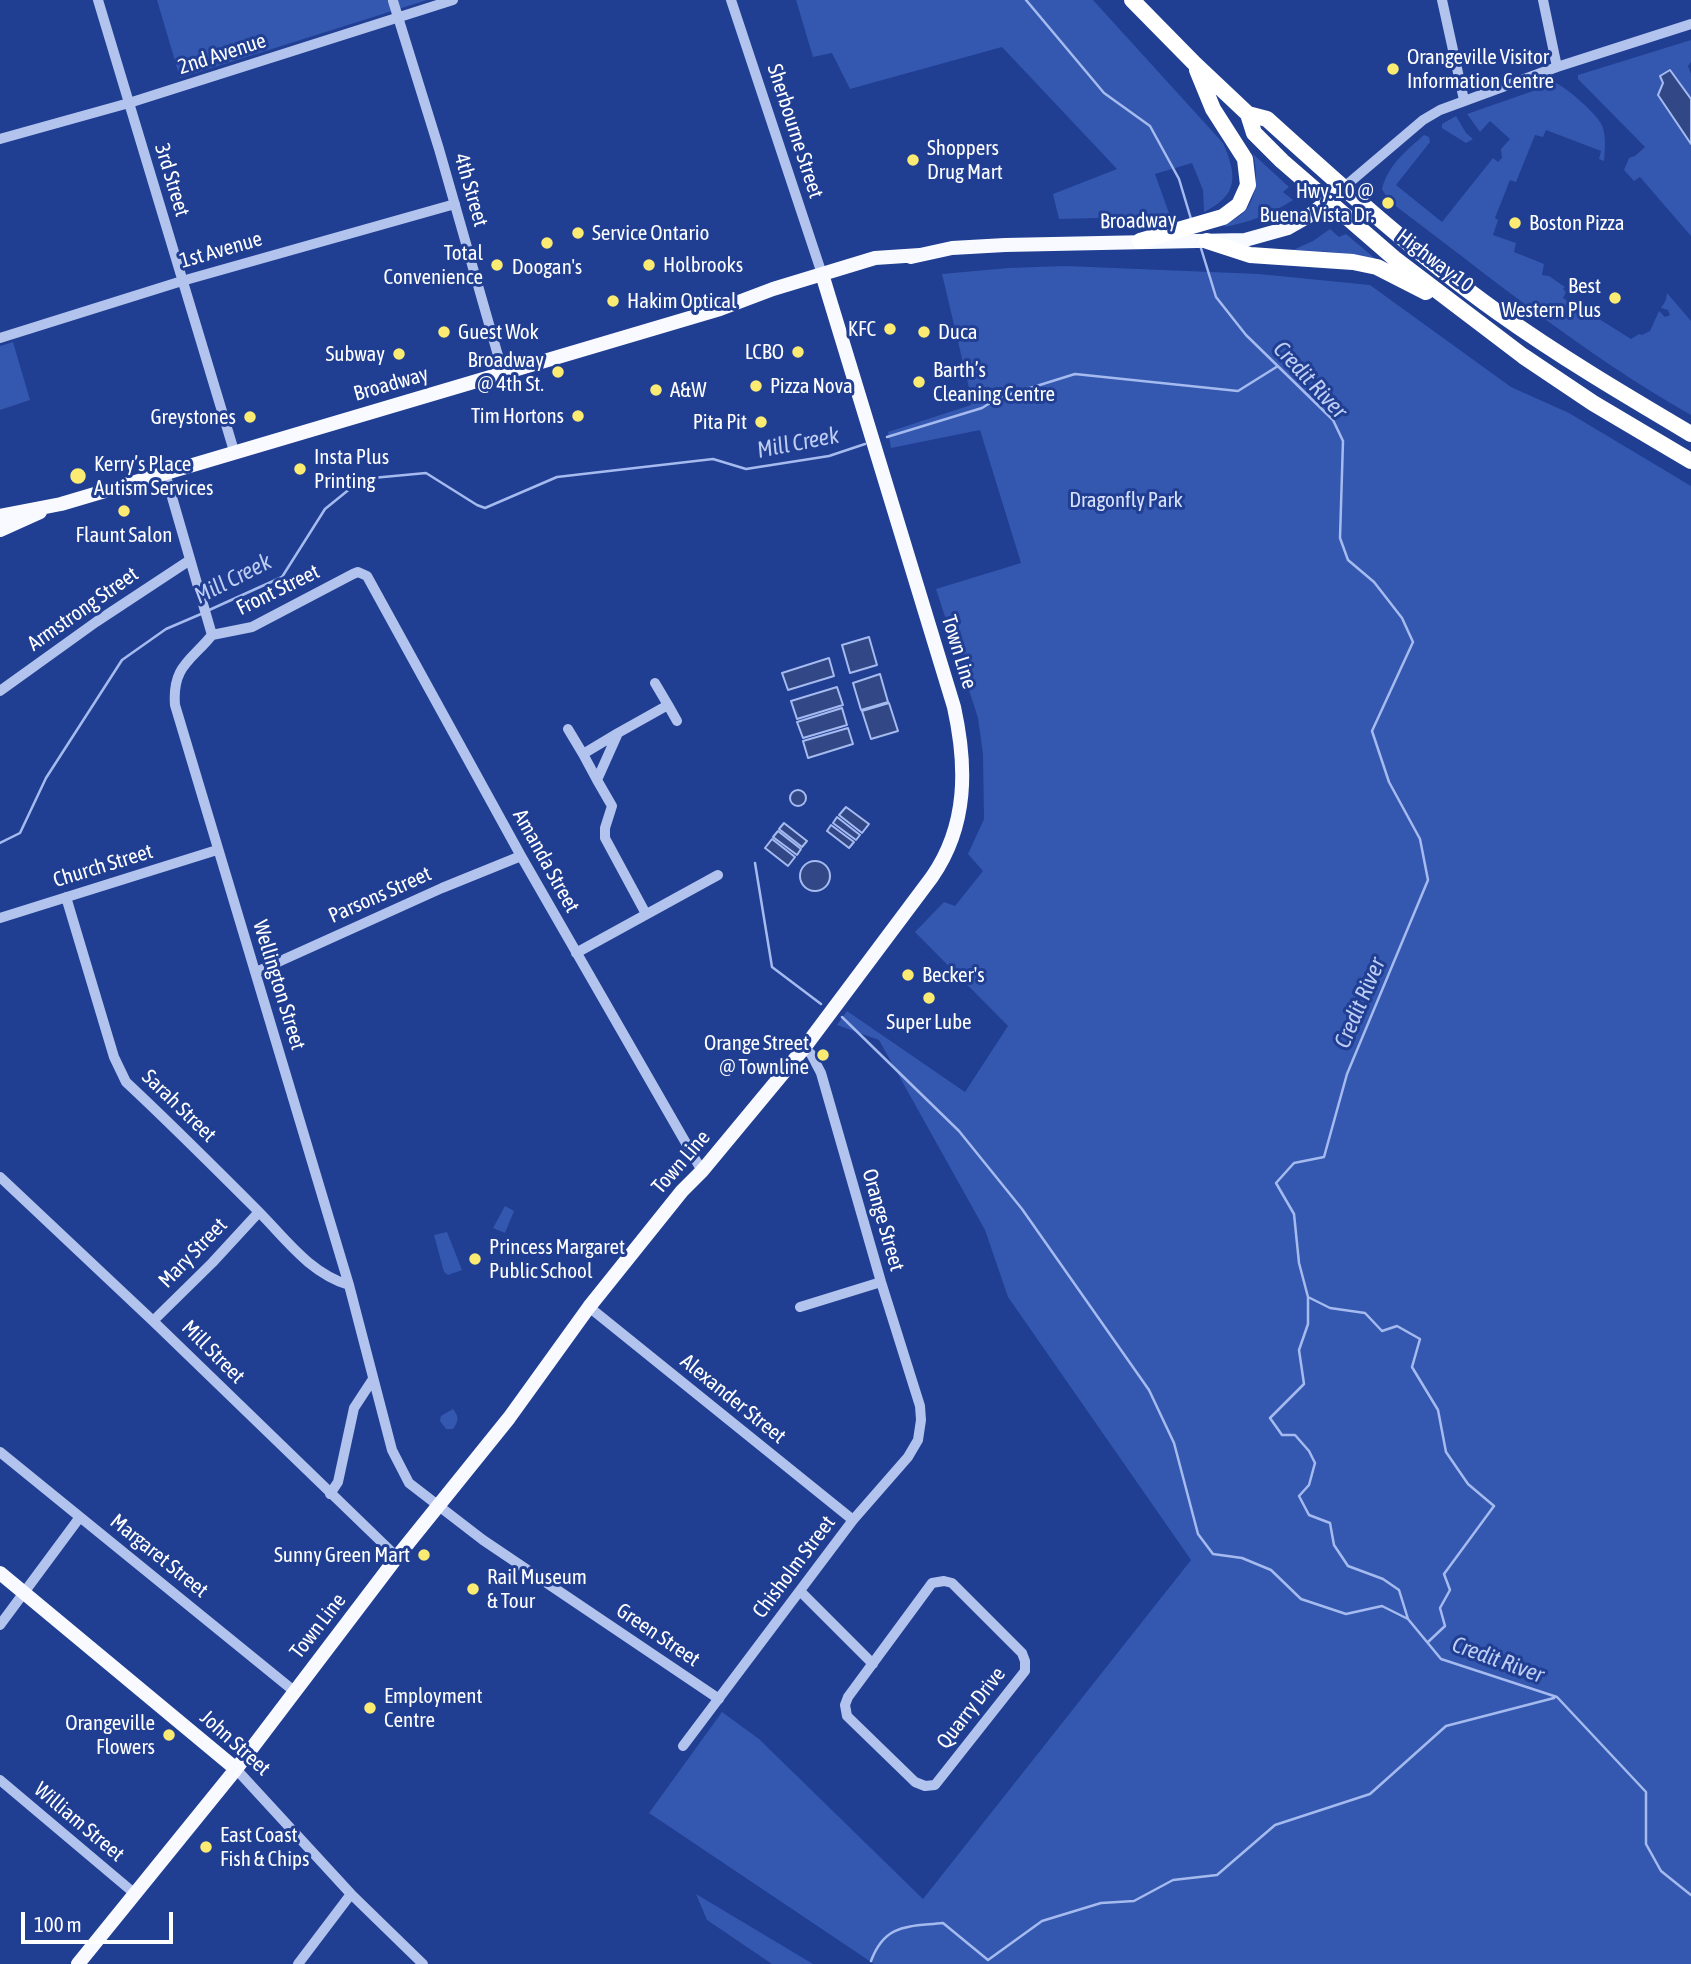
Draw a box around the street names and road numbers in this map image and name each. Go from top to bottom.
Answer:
street label: 2nd Avenue [175,28,269,80]
street label: Sherbourne Street [761,61,829,201]
street label: 3rd Street [149,140,195,220]
street label: 4th Street [449,150,493,230]
street label: Broadway [1100,208,1176,234]
street label: Highway 10 [1392,224,1478,298]
street label: 1st Avenue [177,226,265,274]
street label: Broadway [351,361,431,407]
street label: Front Street [232,559,324,621]
street label: Armstrong Street [23,562,143,656]
street label: Town Line [936,612,982,692]
street label: Amanda Street [507,805,585,917]
street label: Church Street [50,839,156,893]
street label: Parsons Street [325,861,435,929]
street label: Wellington Street [247,917,311,1053]
street label: Sarah Street [137,1065,221,1147]
street label: Town Line [647,1125,715,1199]
street label: Orange Street [856,1166,910,1274]
street label: Mary Street [153,1213,233,1293]
street label: Mill Street [176,1315,250,1389]
street label: Alexander Street [675,1349,791,1449]
street label: Margaret Street [105,1509,213,1603]
street label: Chisholm Street [747,1511,841,1623]
street label: Town Line [285,1588,351,1664]
street label: Green Street [611,1598,705,1672]
street label: Quarry Drive [931,1662,1011,1754]
street label: John Street [195,1705,275,1781]
street label: William Street [29,1777,129,1867]

